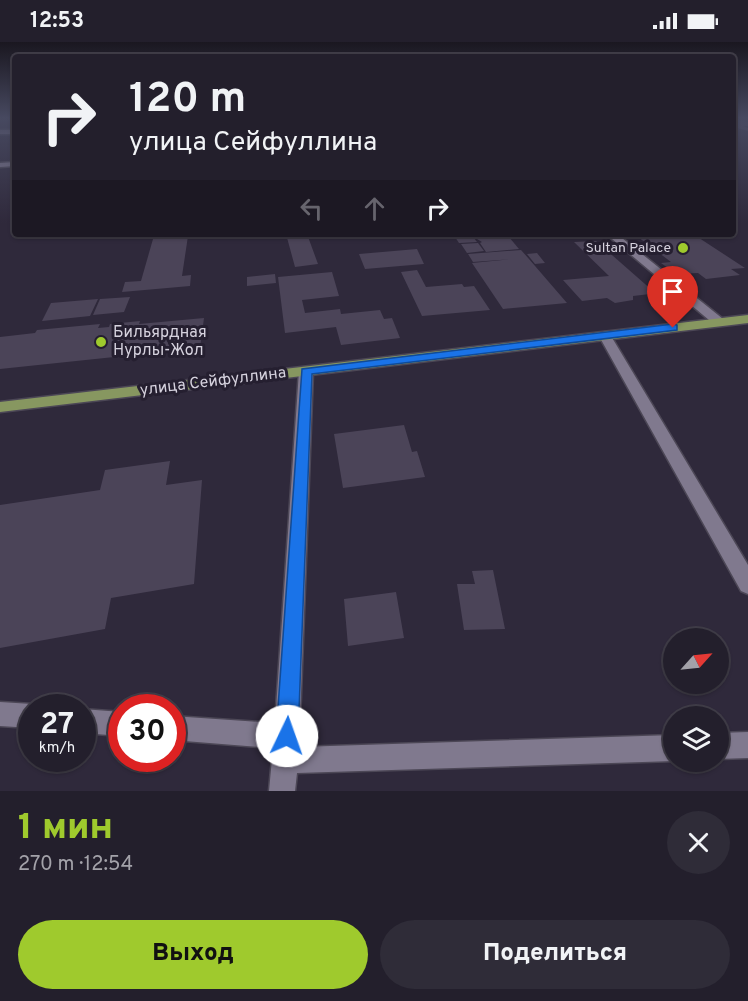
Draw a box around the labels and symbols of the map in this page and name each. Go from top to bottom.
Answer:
place label: Sultan Palace [585,240,671,257]
marker: Sultan Palace [676,241,690,255]
pin [647,266,698,328]
place label: Бильярдная Нурлы-Жол [113,323,207,361]
marker: Бильярдная Нурлы-Жол [94,335,108,349]
street label: улица Сейфуллина [139,363,287,401]
north arrow [663,628,729,694]
speed limit sign: 30 [108,694,186,772]
position arrow [255,704,319,768]

